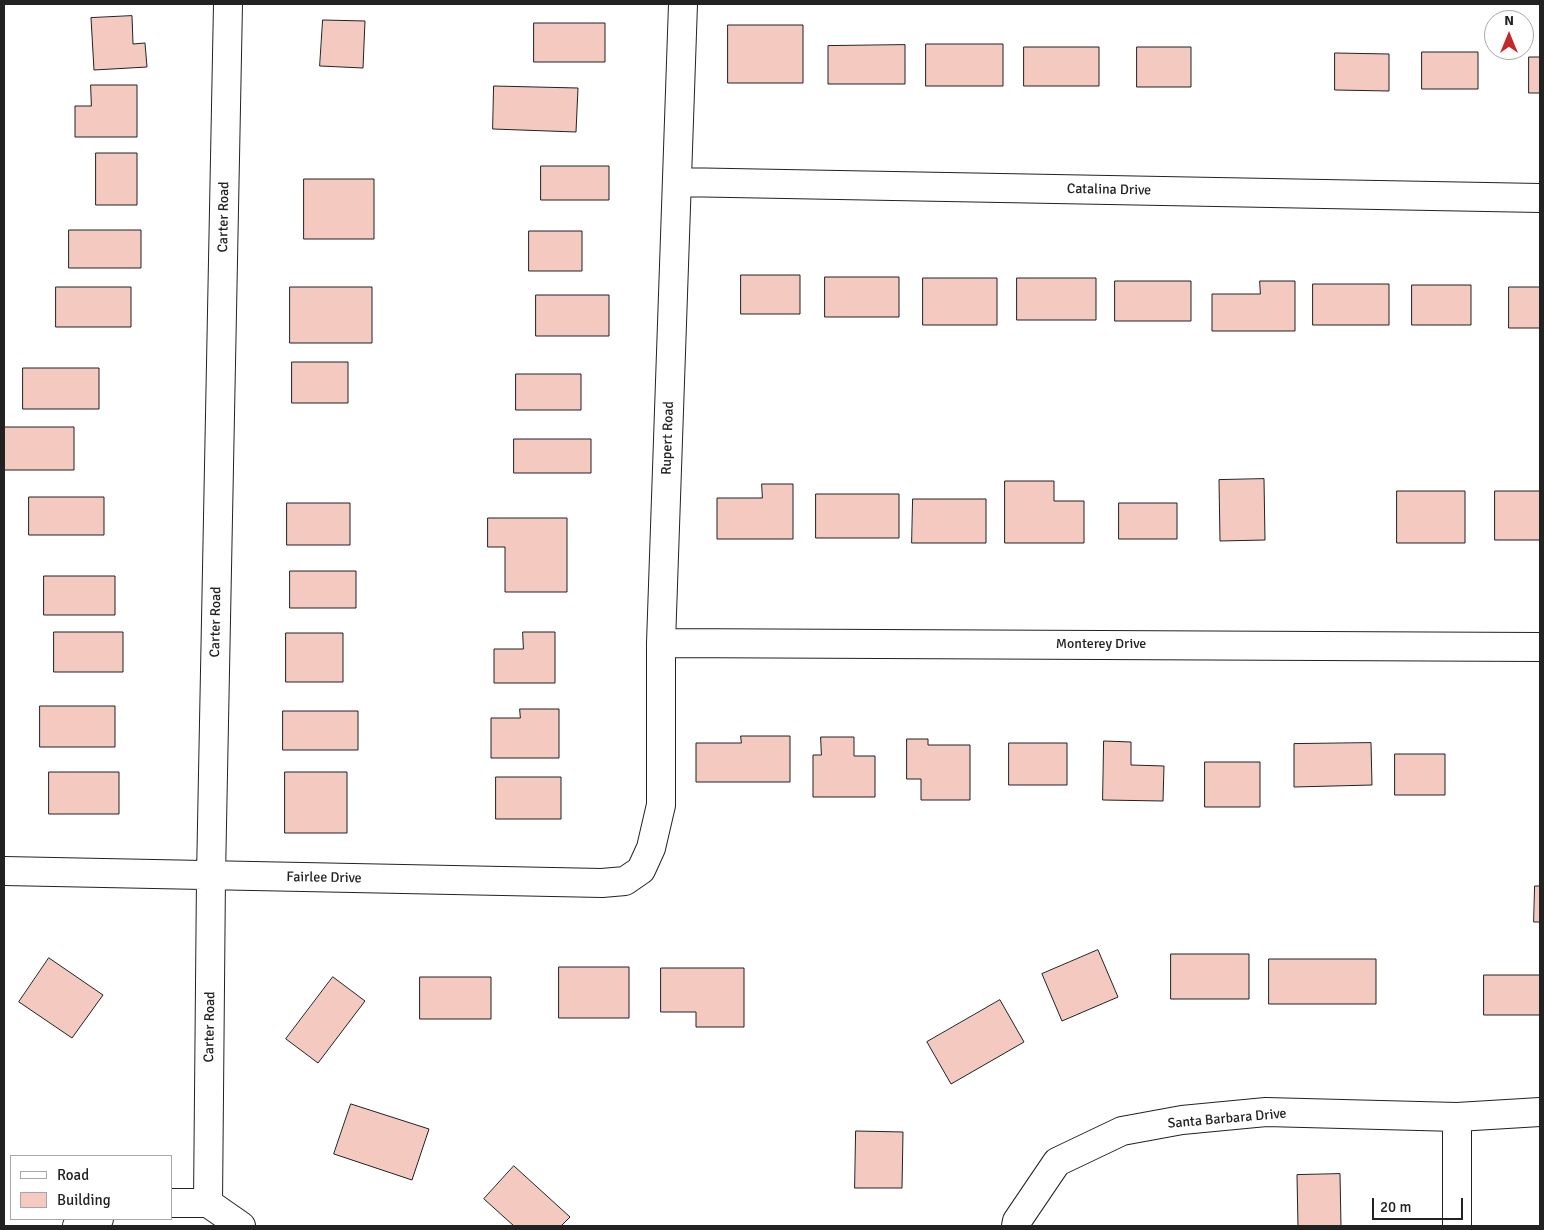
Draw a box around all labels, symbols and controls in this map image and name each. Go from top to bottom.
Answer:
north arrow [1484,10,1534,60]
text: N [1504,12,1514,29]
street label: Carter Road [215,181,233,253]
street label: Catalina Drive [1067,181,1151,199]
street label: Rupert Road [658,401,678,475]
street label: Carter Road [207,586,225,658]
street label: Monterey Drive [1056,636,1146,652]
street label: Fairlee Drive [286,869,362,887]
street label: Carter Road [201,991,219,1063]
street label: Santa Barbara Drive [1167,1105,1287,1133]
legend [10,1155,172,1220]
text: Road [57,1166,89,1184]
scale bar [1374,1188,1465,1220]
text: Building [57,1191,111,1209]
text: 20 m [1380,1198,1411,1216]

